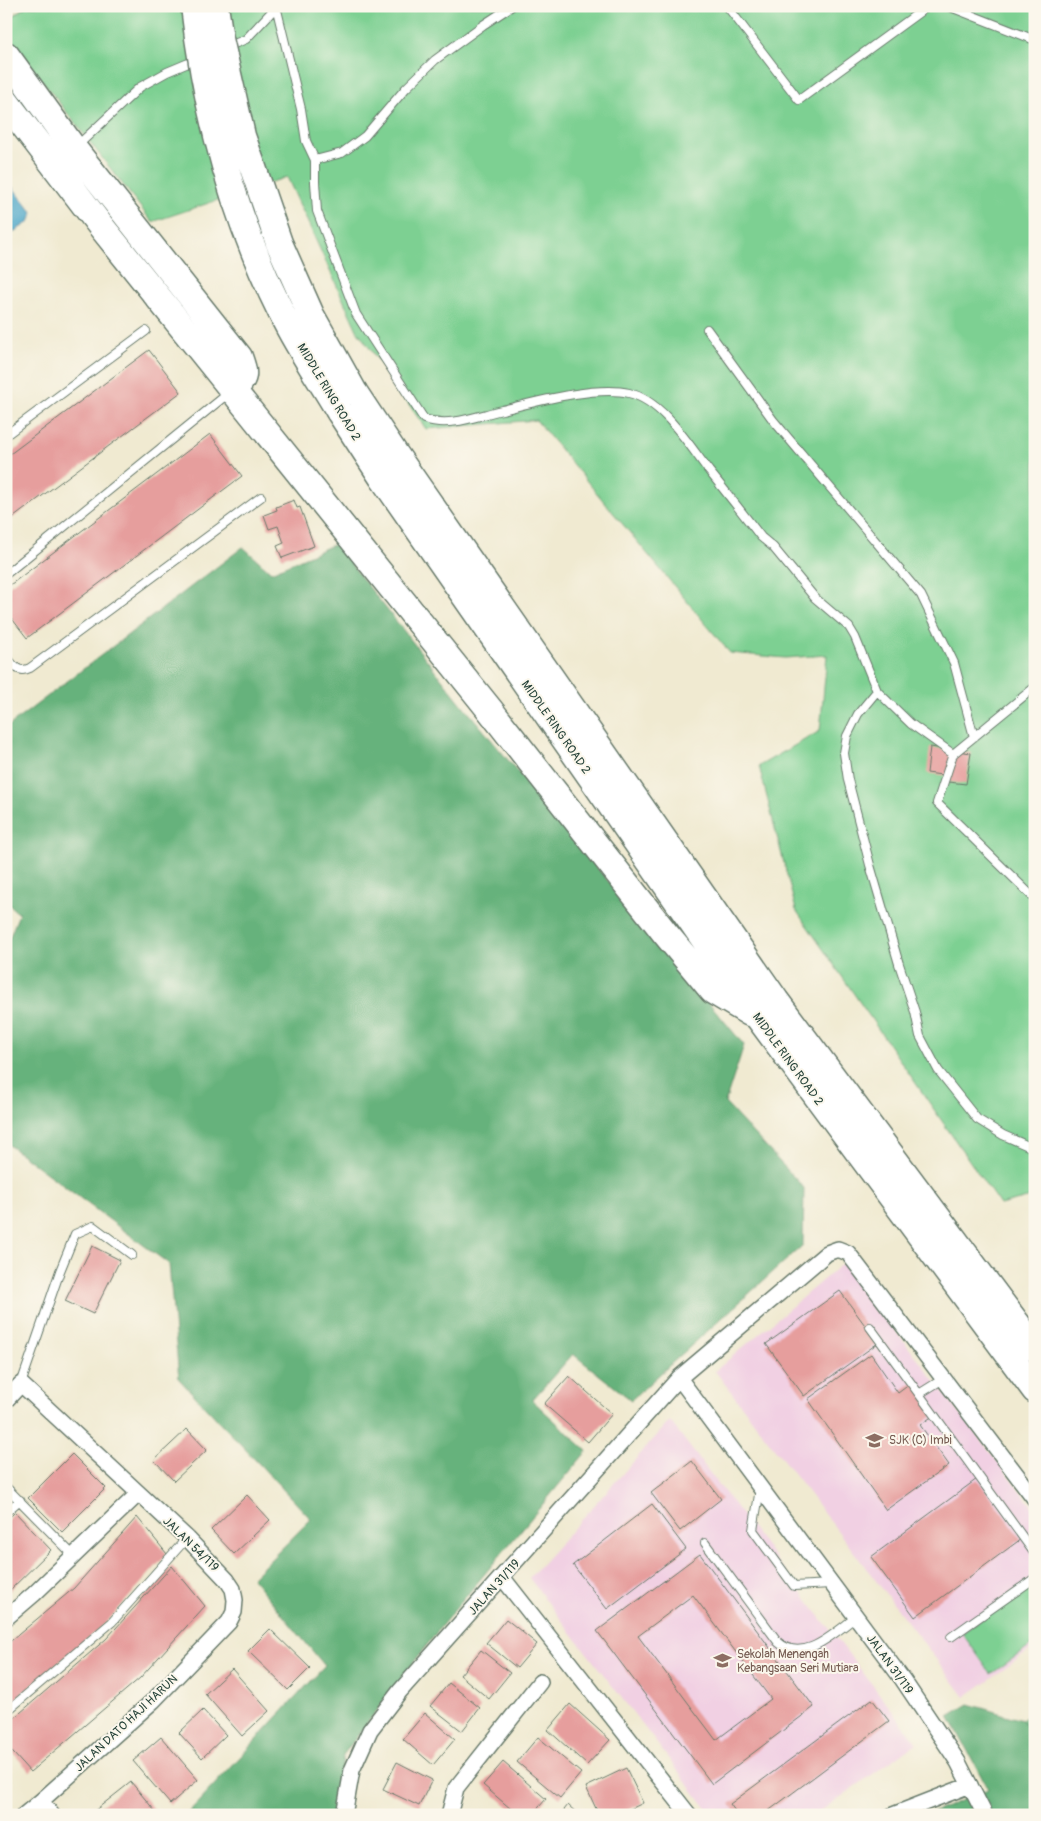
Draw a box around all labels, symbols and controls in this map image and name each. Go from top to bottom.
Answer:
street label: MIDDLE RING ROAD 2 [294,341,364,444]
street label: MIDDLE RING ROAD 2 [518,678,594,777]
street label: MIDDLE RING ROAD 2 [749,1010,826,1109]
school or university icon: SJK (C) Imbi [865,1430,885,1450]
place label: SJK (C) Imbi [889,1433,952,1448]
street label: JALAN 54/119 [159,1514,222,1575]
street label: JALAN 31/119 [465,1556,523,1618]
street label: JALAN 31/119 [863,1632,916,1697]
place label: Sekolah Menengah Kebangsaan Seri Mutiara [737,1647,859,1676]
school or university icon: Sekolah Menengah Kebangsaan Seri Mutiara [713,1651,733,1671]
street label: JALAN DATO HAJI HARUN [72,1672,181,1775]

